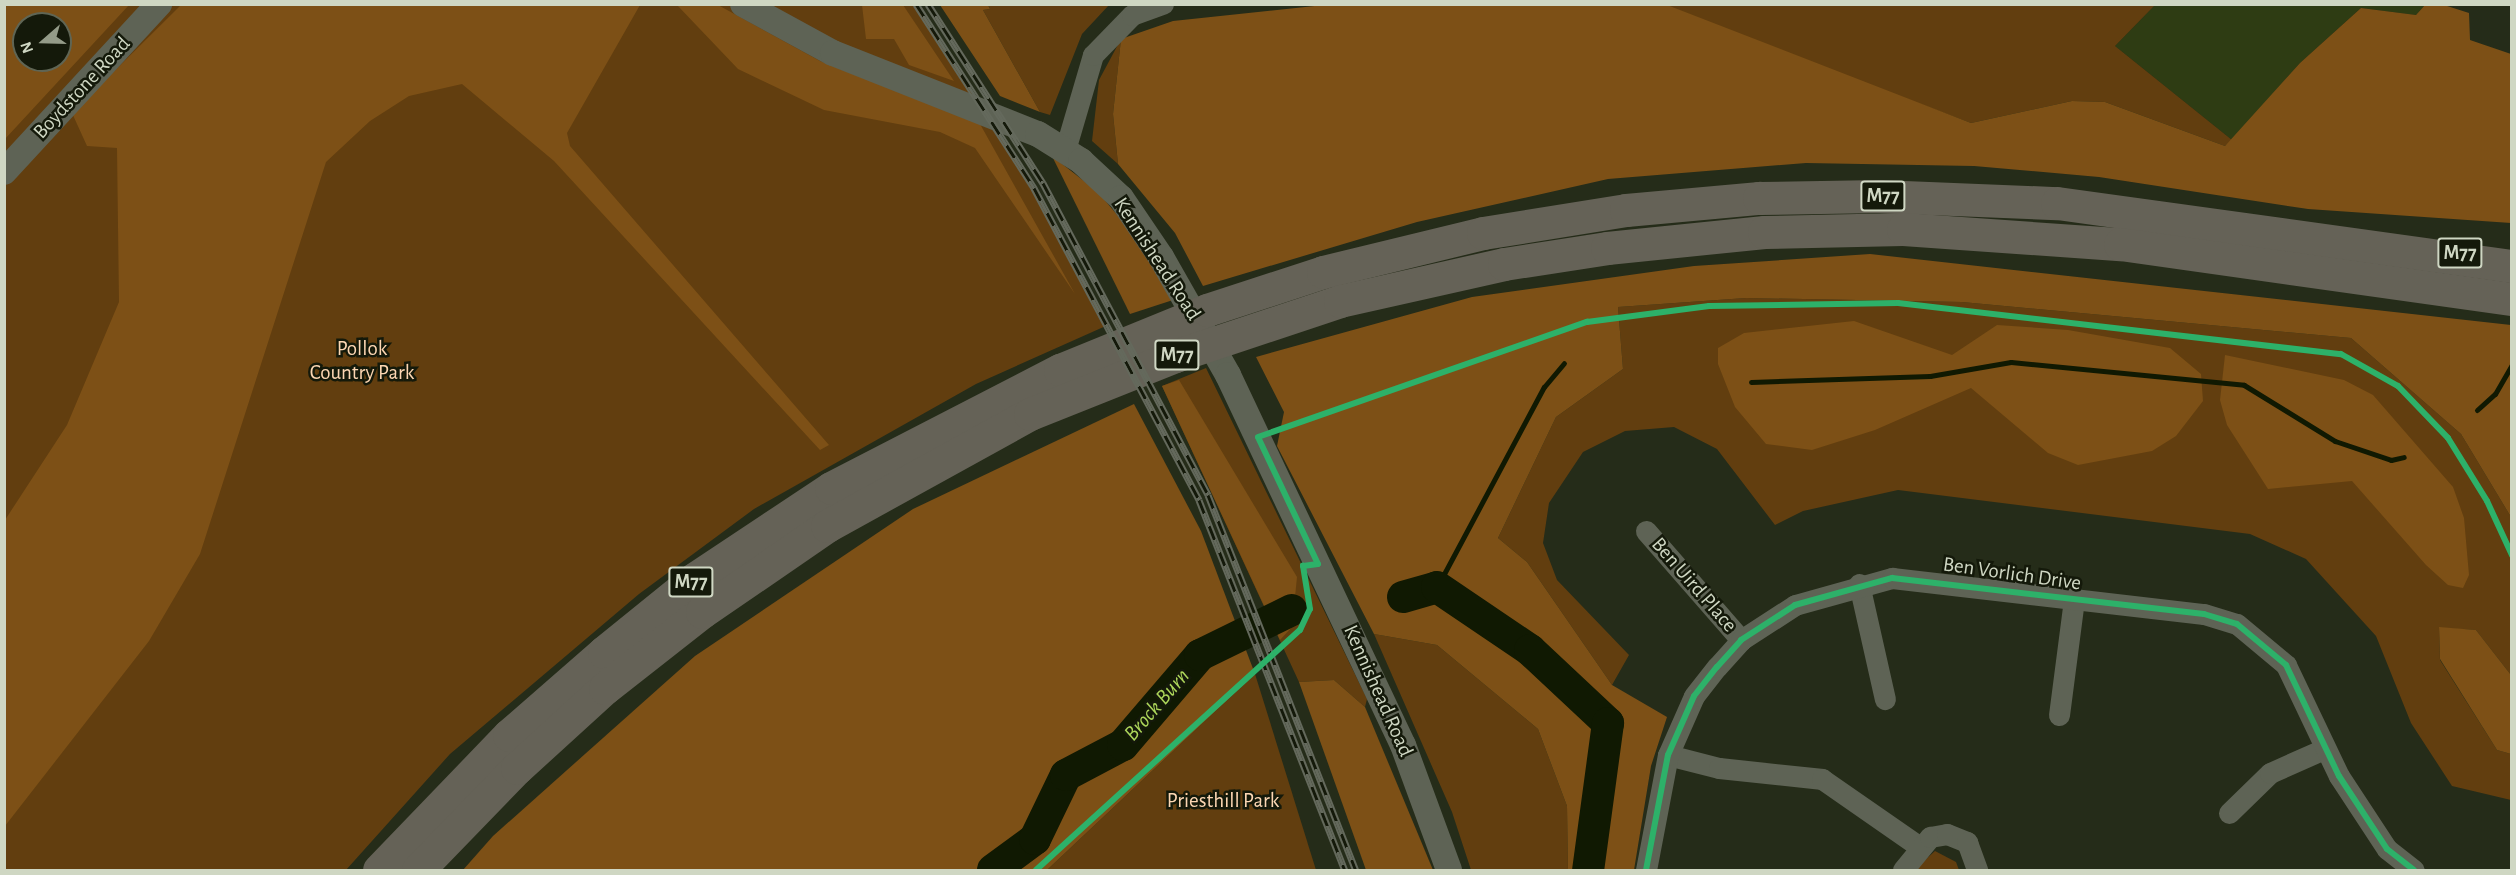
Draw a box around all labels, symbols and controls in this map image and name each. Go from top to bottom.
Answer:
north arrow [12,12,72,72]
street label: Boydstone Road [28,32,136,144]
text: N [18,40,36,55]
road number: M77 [1859,179,1907,213]
street label: Kennishead Road [1108,193,1206,325]
road number: M77 [2436,236,2484,270]
park label: Pollok Country Park [310,336,414,386]
road number: M77 [1153,338,1201,372]
street label: Ben Uird Place [1646,532,1742,638]
street label: Ben Vorlich Drive [1941,552,2083,596]
road number: M77 [667,565,715,599]
street label: Kennishead Road [1338,621,1418,761]
water label: Brock Burn [1118,663,1196,747]
park label: Priesthill Park [1167,788,1279,814]

